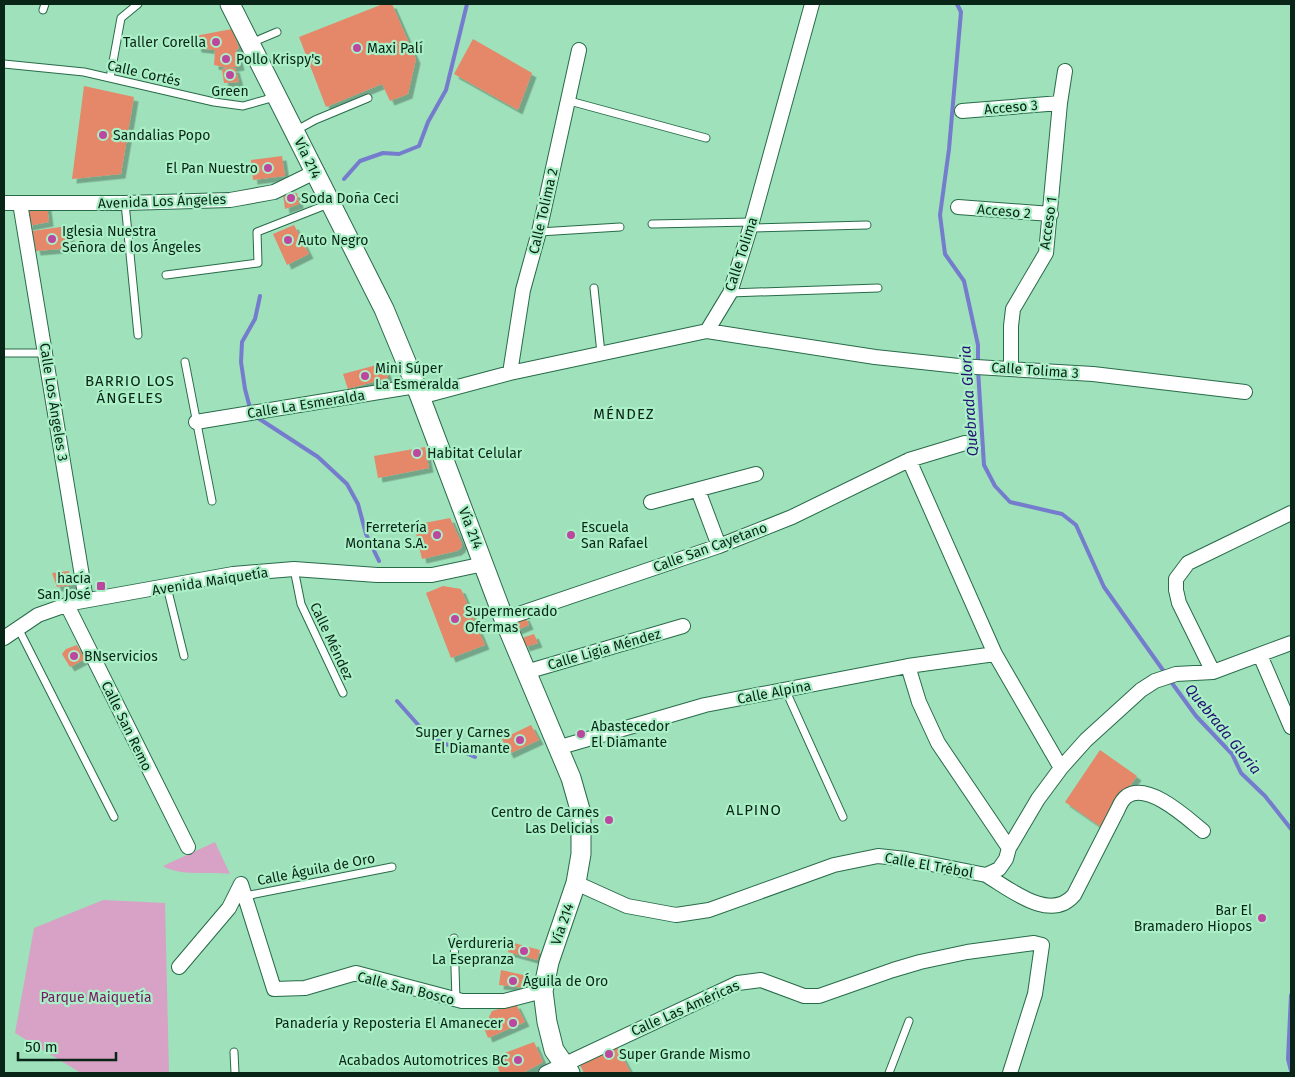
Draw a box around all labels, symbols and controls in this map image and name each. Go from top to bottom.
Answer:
place label: Taller Corella [123,34,206,51]
marker: Taller Corella [210,36,222,48]
place label: Maxi Palí [367,40,423,57]
marker: Maxi Palí [351,42,363,54]
place label: Pollo Krispy's [236,51,321,68]
marker: Pollo Krispy's [220,53,232,65]
street label: Calle Cortés [106,57,183,90]
marker: Green [224,69,236,81]
place label: Green [211,83,249,100]
street label: Acceso 3 [983,97,1039,118]
place label: Sandalias Popo [113,127,210,144]
marker: Sandalias Popo [97,129,109,141]
street label: Vía 214 [290,135,325,182]
place label: El Pan Nuestro [166,160,258,177]
marker: El Pan Nuestro [262,162,274,174]
street label: Calle Tolima 2 [525,166,562,256]
street label: Avenida Los Ángeles [97,190,227,212]
place label: Soda Doña Ceci [301,190,399,207]
marker: Soda Doña Ceci [285,192,297,204]
street label: Acceso 1 [1036,196,1061,250]
street label: Acceso 2 [976,201,1032,222]
street label: Calle Tolima [721,215,761,293]
place label: Iglesia Nuestra Señora de los Ángeles [62,223,202,256]
place label: Auto Negro [298,232,369,249]
marker: Iglesia Nuestra Señora de los Ángeles [46,233,58,245]
marker: Auto Negro [282,234,294,246]
street label: Calle Los Ángeles 3 [36,342,72,462]
water label: Quebrada Gloria [956,345,982,457]
street label: Calle Tolima 3 [991,359,1079,382]
place label: Mini Súper La Esmeralda [375,360,459,393]
marker: Mini Súper La Esmeralda [359,370,371,382]
district label: BARRIO LOS ÁNGELES [85,372,175,407]
street label: Calle La Esmeralda [246,387,366,422]
district label: MÉNDEZ [593,405,655,423]
place label: Habitat Celular [427,445,523,462]
marker: Habitat Celular [411,447,423,459]
street label: Vía 214 [455,505,486,552]
place label: Ferretería Montana S.A. [345,519,427,552]
place label: Escuela San Rafael [581,519,648,552]
street label: Calle San Cayetano [651,519,770,576]
marker: Ferretería Montana S.A. [431,529,443,541]
marker: Escuela San Rafael [565,529,577,541]
street label: Avenida Maiquetía [151,564,269,599]
place label: hacía San José [37,570,91,603]
marker: hacía San José [95,580,107,592]
street label: Calle Méndez [306,600,357,683]
place label: Supermercado Ofermas [465,603,557,636]
marker: Supermercado Ofermas [449,613,461,625]
street label: Calle Ligia Méndez [546,625,663,674]
place label: BNservicios [84,648,158,665]
marker: BNservicios [68,650,80,662]
street label: Calle Alpina [736,677,812,708]
street label: Calle San Remo [97,679,156,774]
water label: Quebrada Gloria [1181,680,1265,778]
place label: Abastecedor El Diamante [591,718,670,751]
place label: Super y Carnes El Diamante [415,724,510,757]
marker: Abastecedor El Diamante [575,728,587,740]
marker: Super y Carnes El Diamante [514,734,526,746]
district label: ALPINO [726,801,782,819]
place label: Centro de Carnes Las Delicias [491,804,599,837]
marker: Centro de Carnes Las Delicias [603,814,615,826]
street label: Calle Águila de Oro [255,849,377,889]
street label: Calle El Trébol [883,849,975,882]
street label: Vía 214 [547,900,578,947]
place label: Bar El Bramadero Hiopos [1134,902,1252,935]
marker: Bar El Bramadero Hiopos [1256,912,1268,924]
place label: Verdureria La Esepranza [432,935,514,968]
marker: Verdureria La Esepranza [518,945,530,957]
street label: Calle San Bosco [355,968,456,1009]
place label: Águila de Oro [523,972,608,990]
marker: Águila de Oro [507,975,519,987]
street label: Calle Las Américas [628,977,742,1040]
park label: Parque Maiquetía [40,989,152,1006]
place label: Panadería y Reposteria El Amanecer [275,1015,504,1032]
marker: Panadería y Reposteria El Amanecer [507,1017,519,1029]
scale bar [18,1030,115,1062]
text: 50 m [25,1038,58,1056]
place label: Super Grande Mismo [619,1046,751,1063]
marker: Super Grande Mismo [603,1048,615,1060]
place label: Acabados Automotrices BC [339,1052,508,1069]
marker: Acabados Automotrices BC [512,1054,524,1066]

